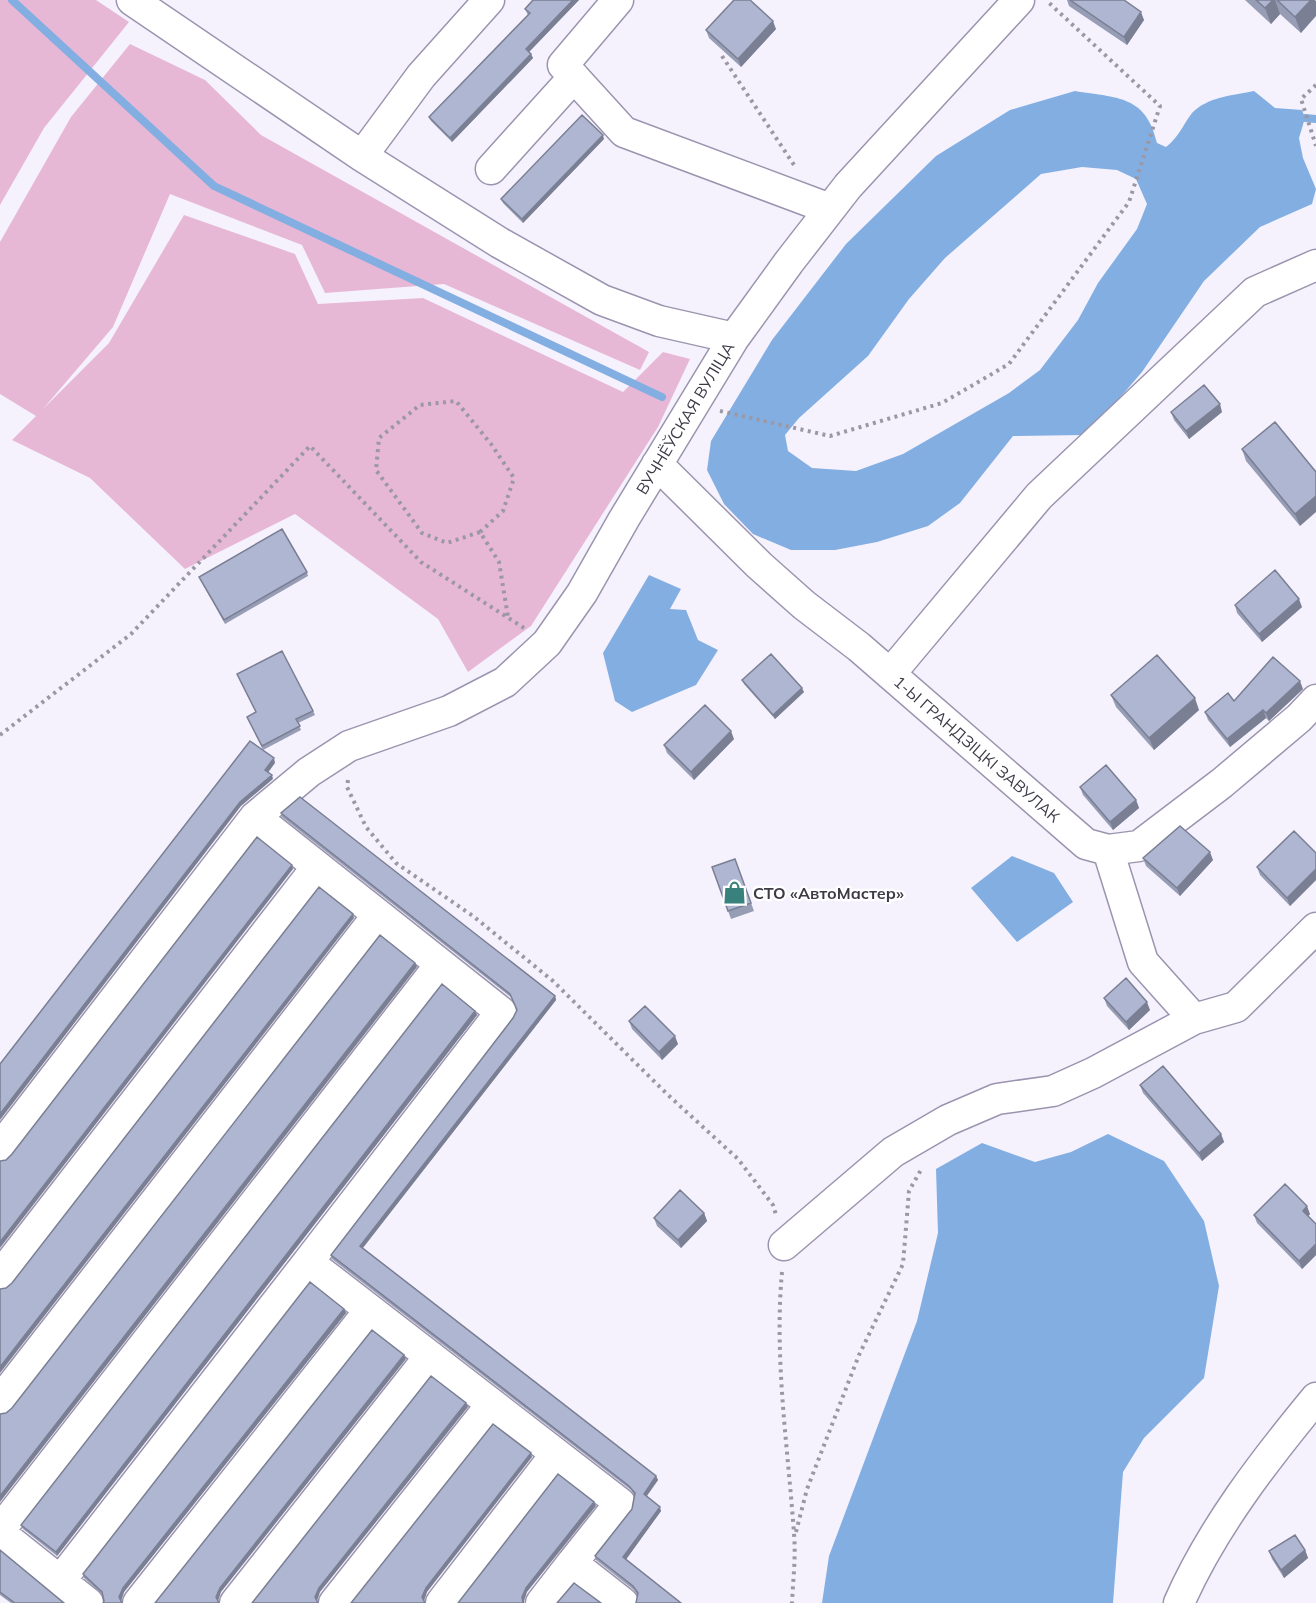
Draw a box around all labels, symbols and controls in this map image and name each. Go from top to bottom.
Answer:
street label: ВУЧНЁЎСКАЯ ВУЛІЦА [632,338,738,498]
street label: 1-Ы ГРАНДЗІЦКІ ЗАВУЛАК [890,671,1064,827]
shop icon: СТО «АвтоМастер» [722,880,748,906]
place label: СТО «АвтоМастер» [753,883,904,903]

